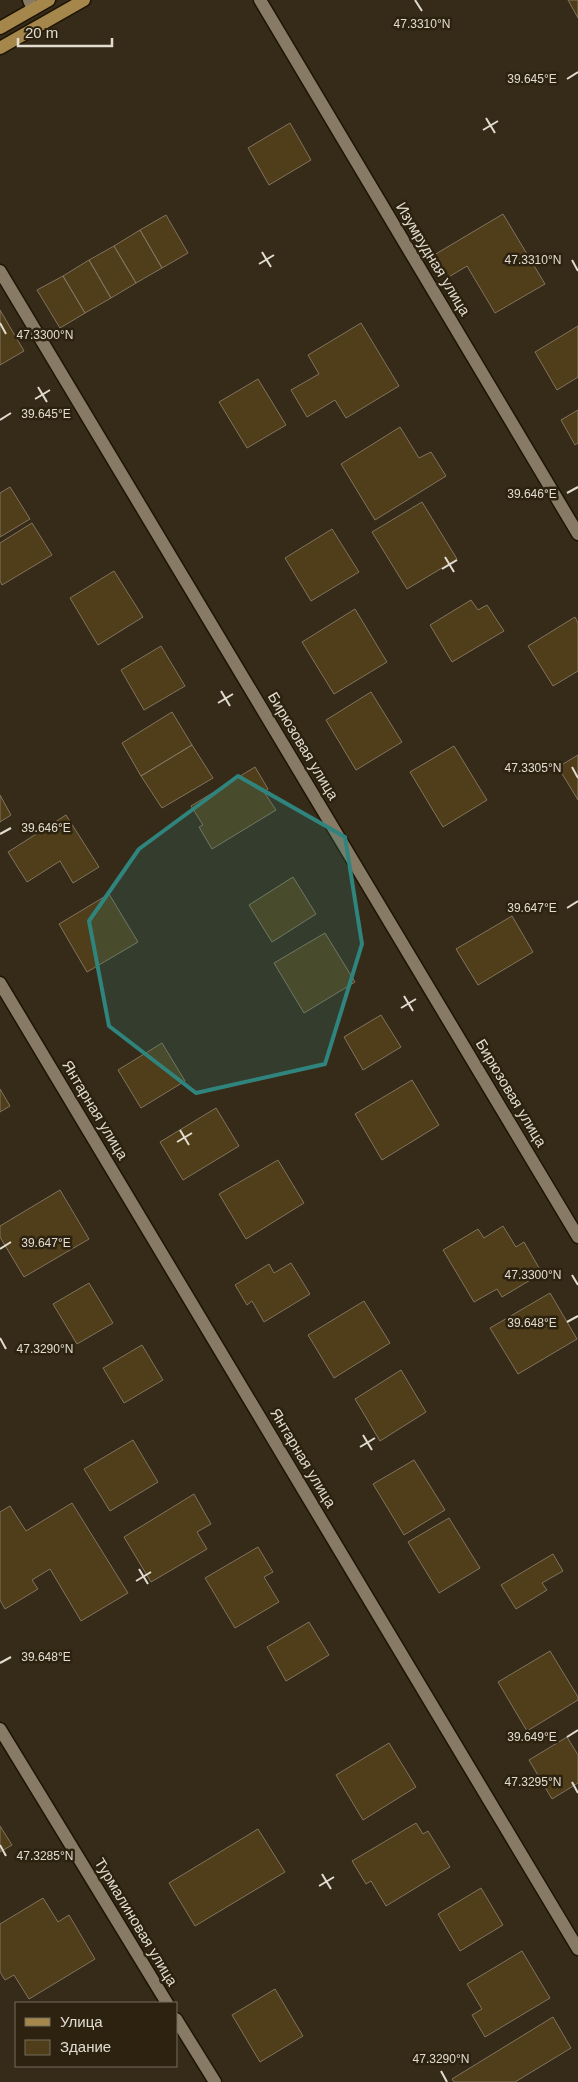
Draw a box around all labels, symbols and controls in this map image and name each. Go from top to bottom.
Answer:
scale bar [18,15,111,47]
text: 47.3310°N [394,17,450,31]
text: 20 m [25,24,58,41]
text: 39.645°E [507,72,557,86]
street label: Изумрудная улица [393,199,474,319]
text: 47.3310°N [505,253,561,267]
text: 47.3300°N [17,328,73,342]
text: 39.645°E [21,407,71,421]
text: 39.646°E [507,487,557,501]
street label: Бирюзовая улица [265,689,343,803]
text: 47.3305°N [505,761,561,775]
text: 39.646°E [21,821,71,835]
text: 39.647°E [507,901,557,915]
street label: Бирюзовая улица [473,1036,551,1150]
street label: Янтарная улица [59,1057,132,1163]
text: 39.647°E [21,1236,71,1250]
text: 47.3300°N [505,1268,561,1282]
text: 39.648°E [507,1316,557,1330]
text: 47.3290°N [17,1342,73,1356]
street label: Янтарная улица [267,1405,340,1511]
text: 39.648°E [21,1650,71,1664]
text: 39.649°E [507,1730,557,1744]
text: 47.3295°N [505,1775,561,1789]
text: 47.3285°N [17,1849,73,1863]
street label: Турмалиновая улица [92,1855,182,1989]
legend [15,2002,178,2067]
text: Улица [60,2013,103,2030]
text: Здание [60,2038,111,2055]
text: 47.3290°N [413,2052,469,2066]

